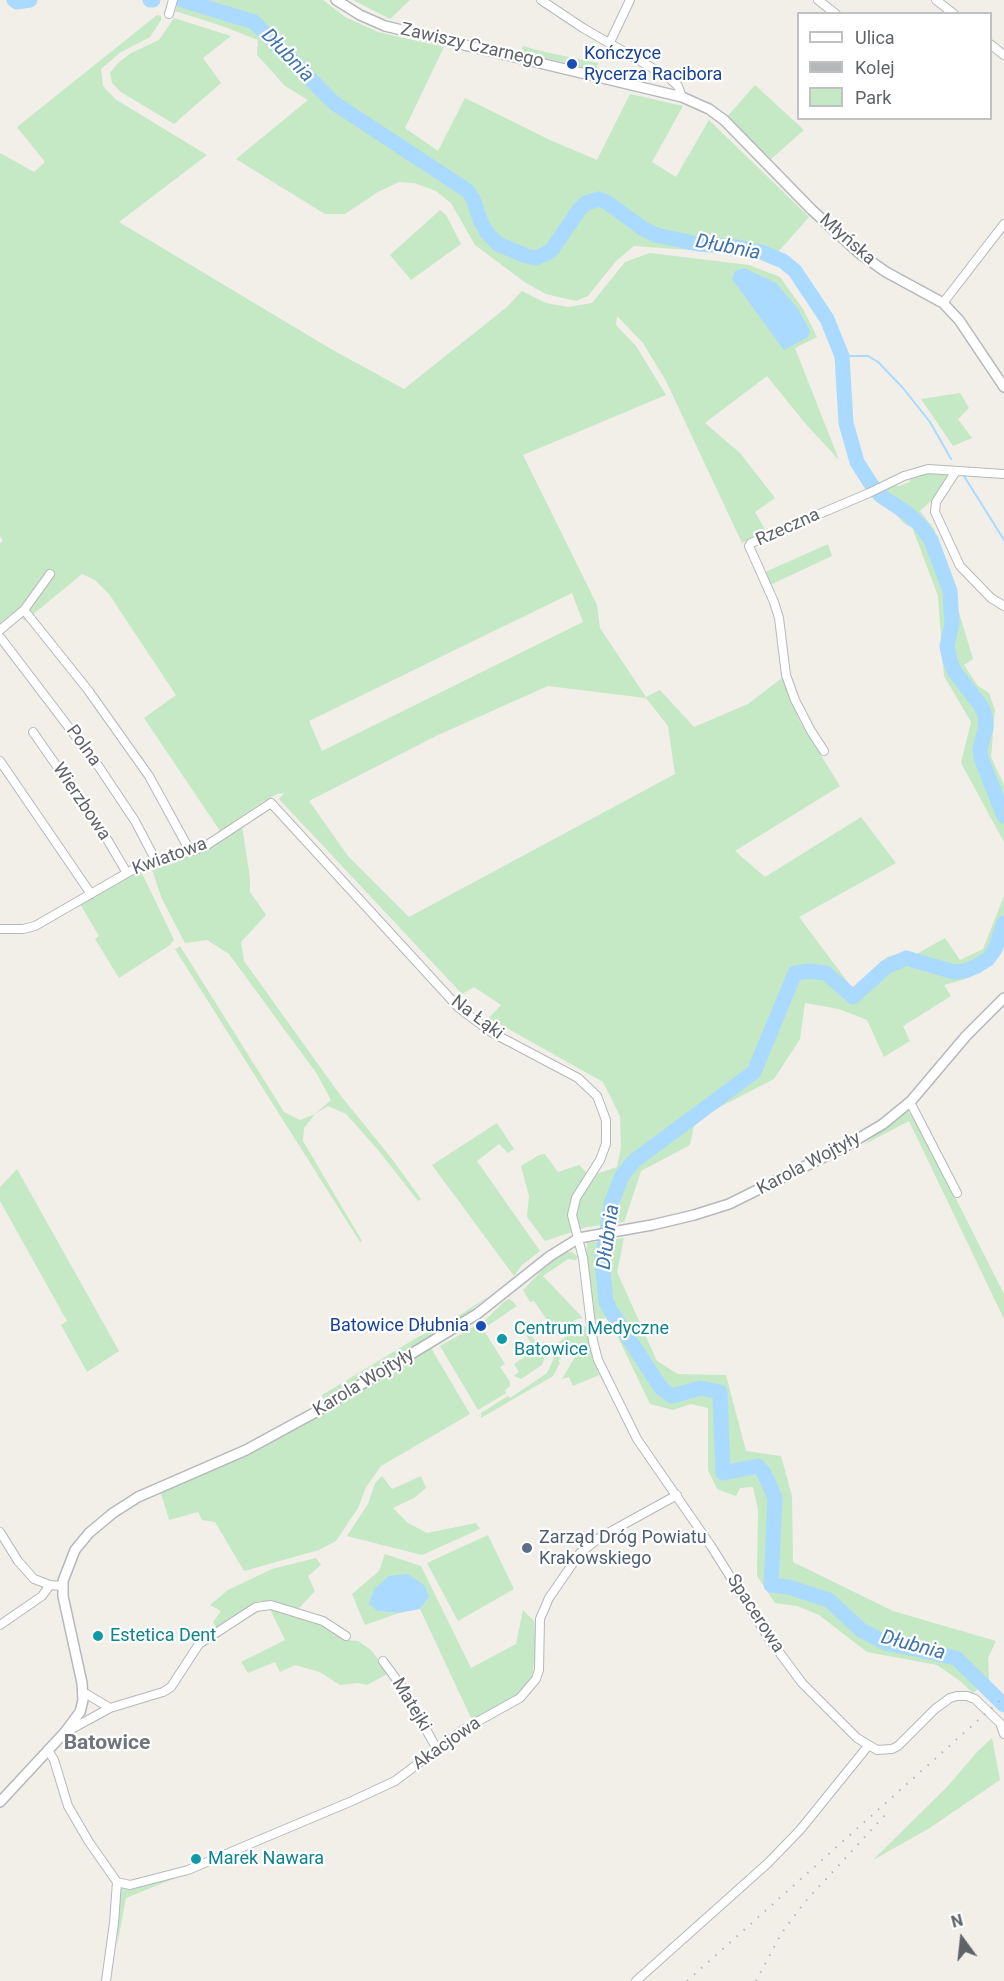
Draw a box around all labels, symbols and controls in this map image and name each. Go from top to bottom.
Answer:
legend [797,12,992,120]
street label: Zawiszy Czarnego [398,19,546,73]
water label: Dłubnia [256,24,318,88]
text: Ulica [855,27,895,48]
place label: Kończyce Rycerza Racibora [584,43,722,86]
marker: Kończyce Rycerza Racibora [565,57,579,71]
text: Kolej [855,57,895,78]
text: Park [855,87,891,108]
street label: Młyńska [815,210,879,270]
water label: Dłubnia [694,230,762,266]
street label: Rzeczna [753,504,823,552]
street label: Polna [61,721,105,771]
street label: Wierzbowa [47,759,115,845]
street label: Kwiatowa [130,834,210,880]
street label: Na Łąki [447,991,507,1045]
street label: Karola Wojtyły [754,1128,864,1200]
water label: Dłubnia [593,1203,625,1271]
place label: Batowice Dłubnia [330,1315,469,1337]
place label: Centrum Medyczne Batowice [514,1318,669,1360]
marker: Batowice Dłubnia [474,1319,488,1333]
marker: Centrum Medyczne Batowice [495,1332,509,1346]
street label: Karola Wojtyły [310,1344,418,1422]
place label: Zarząd Dróg Powiatu Krakowskiego [539,1527,707,1570]
marker: Zarząd Dróg Powiatu Krakowskiego [520,1541,534,1555]
street label: Spacerowa [722,1571,788,1657]
place label: Estetica Dent [110,1625,216,1647]
water label: Dłubnia [878,1626,948,1666]
marker: Estetica Dent [91,1629,105,1643]
street label: Matejki [387,1674,435,1736]
street label: Akacjowa [409,1713,485,1775]
district label: Batowice [64,1731,150,1757]
place label: Marek Nawara [208,1848,324,1870]
marker: Marek Nawara [189,1852,203,1866]
north arrow [932,1909,992,1969]
text: N [949,1910,965,1932]

